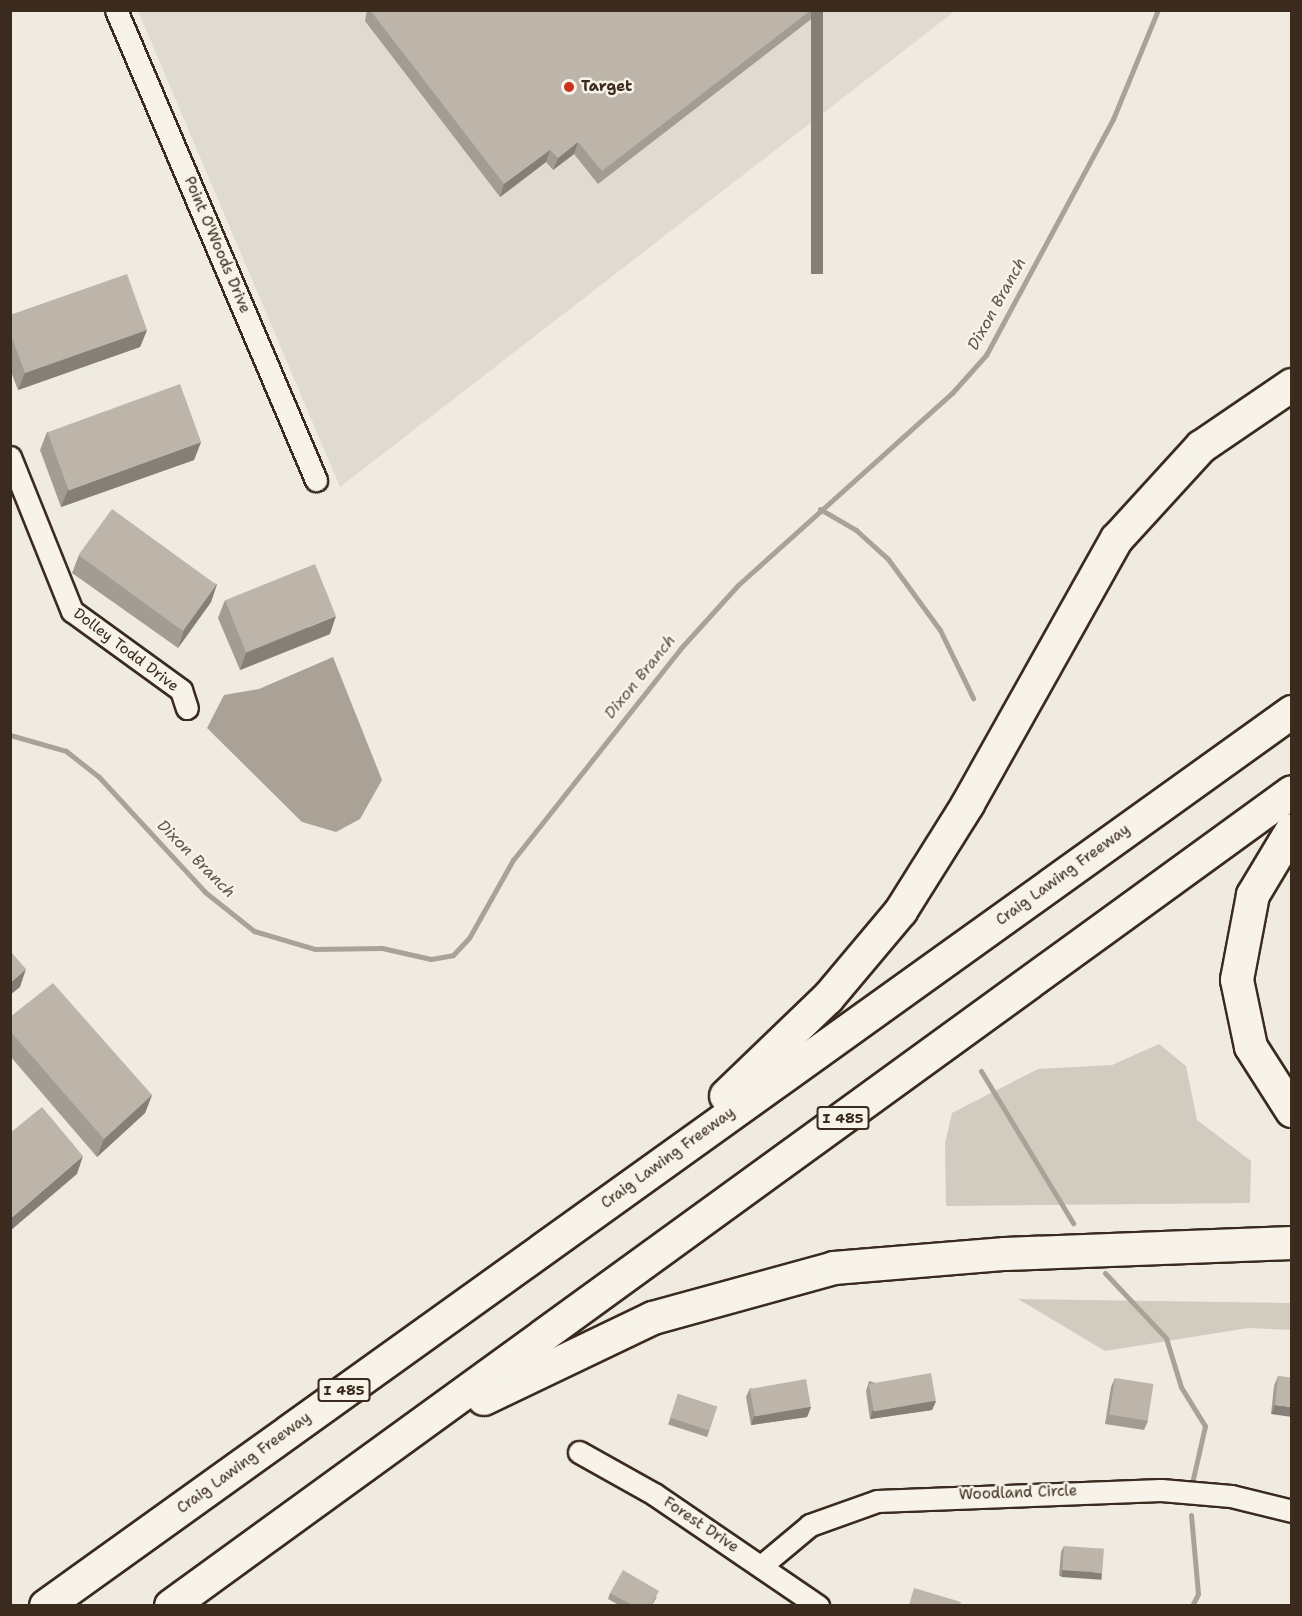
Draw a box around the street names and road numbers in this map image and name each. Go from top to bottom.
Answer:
street label: Point O'Woods Drive [180,174,254,316]
street label: Dolley Todd Drive [70,605,182,695]
street label: Craig Lawing Freeway [993,820,1133,930]
street label: Craig Lawing Freeway [598,1103,738,1213]
road number: I 485 [816,1107,870,1129]
road number: I 485 [317,1379,371,1401]
street label: Craig Lawing Freeway [174,1408,314,1518]
street label: Woodland Circle [958,1482,1078,1504]
street label: Forest Drive [660,1493,742,1557]

